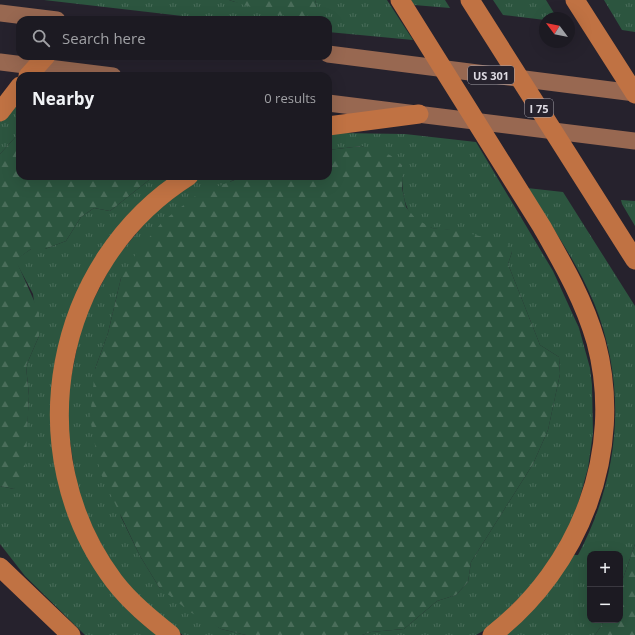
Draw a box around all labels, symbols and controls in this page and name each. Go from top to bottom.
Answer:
north arrow [539,12,575,48]
search box [16,16,332,60]
icon: search [30,27,52,49]
text: Search here [62,28,146,48]
road number: US 301 [468,66,514,84]
text: Nearby [32,87,94,110]
text: 0 results [264,89,316,107]
road number: I 75 [525,99,553,117]
map controls [587,551,623,623]
button: + [587,551,623,587]
button: − [587,587,623,623]

